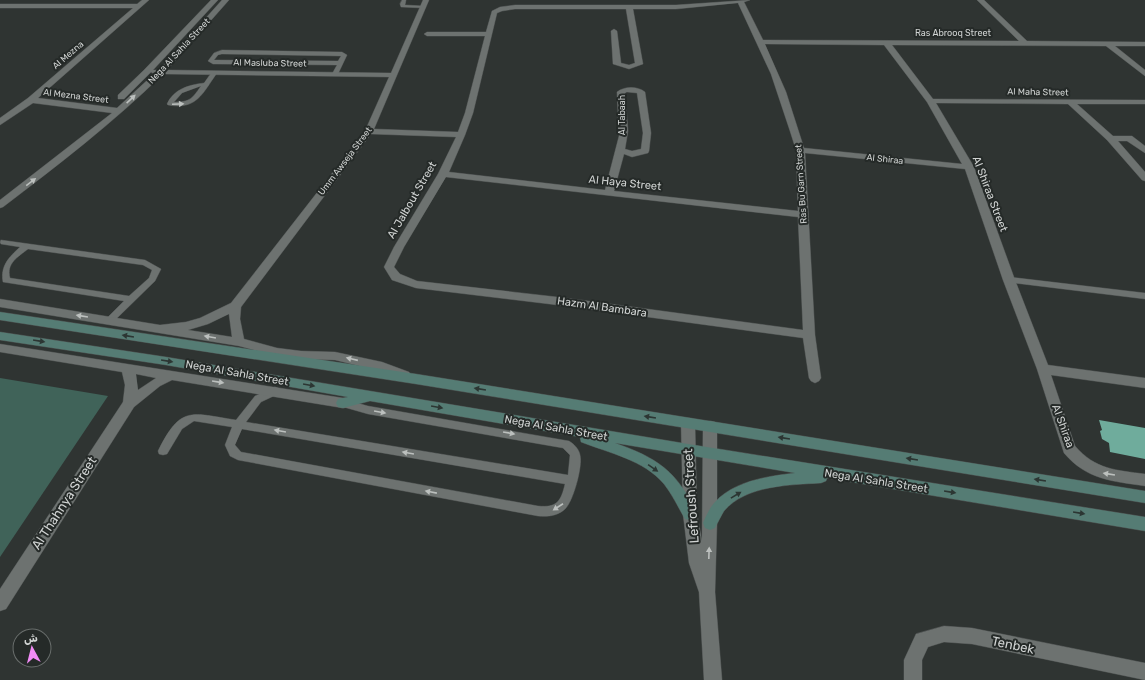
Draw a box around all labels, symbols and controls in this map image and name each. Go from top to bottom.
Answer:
street label: Nega Al Sahla Street [146,16,212,86]
street label: Ras Abrooq Street [915,28,992,38]
street label: Al Mezna [51,39,85,71]
street label: Al Masluba Street [233,57,307,69]
street label: Al Maha Street [1007,86,1069,98]
street label: Al Mezna Street [43,87,110,105]
one-way arrow [127,95,136,104]
street label: Al Tabaah [617,95,627,135]
one-way arrow [172,101,185,107]
street label: Umm Awseja Street [316,125,374,197]
street label: Ras Bu Garn Street [793,144,809,224]
street label: Al Shiraa [866,152,904,166]
street label: Al Shiraa Street [970,154,1011,234]
street label: Al Jalbout Street [385,159,440,241]
street label: Al Haya Street [588,173,663,193]
one-way arrow [26,178,36,186]
street label: Hazm Al Bambara [556,294,648,320]
one-way arrow [76,313,88,319]
one-way arrow [122,333,134,339]
one-way arrow [204,334,216,340]
one-way arrow [32,338,45,344]
one-way arrow [346,356,358,362]
one-way arrow [161,358,173,364]
street label: Nega Al Sahla Street [184,358,290,389]
one-way arrow [212,379,224,385]
one-way arrow [303,382,315,388]
one-way arrow [474,386,486,392]
street label: Al Shiraa [1049,403,1077,449]
one-way arrow [431,404,443,410]
one-way arrow [374,409,386,415]
street label: Nega Al Sahla Street [503,413,609,444]
one-way arrow [644,413,656,419]
one-way arrow [274,428,286,434]
one-way arrow [502,431,515,437]
one-way arrow [778,435,790,441]
street label: Lefroush Street [680,448,702,544]
one-way arrow [402,450,414,456]
street label: Al Thahnya Street [28,454,100,552]
one-way arrow [906,455,918,461]
one-way arrow [648,464,658,472]
street label: Nega Al Sahla Street [823,466,929,496]
one-way arrow [1103,471,1115,477]
one-way arrow [1034,476,1046,482]
one-way arrow [425,488,437,494]
one-way arrow [944,490,956,496]
one-way arrow [730,492,742,499]
one-way arrow [553,503,563,511]
one-way arrow [1072,510,1085,516]
one-way arrow [706,546,712,559]
north arrow [12,628,52,668]
text: ش [23,631,39,646]
street label: Tenbek [990,633,1036,657]

